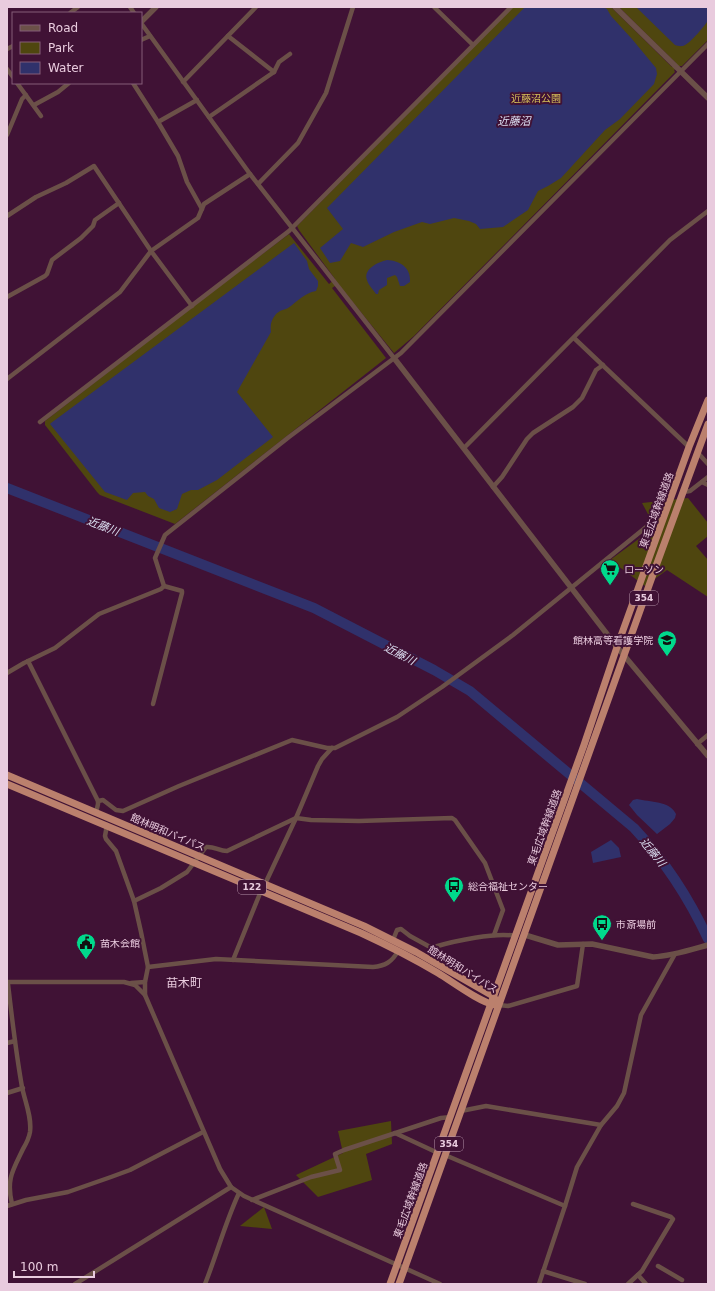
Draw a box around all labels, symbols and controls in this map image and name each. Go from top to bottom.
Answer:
legend [12,12,142,84]
text: Road [48,21,78,35]
text: Park [48,41,74,55]
text: Water [48,61,84,75]
park label: 近藤沼公園 [511,93,561,104]
water label: 近藤沼 [498,115,532,128]
street label: 東毛広域幹線道路 [638,471,675,550]
water label: 近藤川 [85,514,121,539]
supermarket icon: ローソン [599,558,621,586]
place label: ローソン [624,564,664,575]
road number: 354 [630,591,658,605]
school or university icon: 館林高等看護学院 [656,629,678,657]
place label: 館林高等看護学院 [573,635,653,646]
water label: 近藤川 [382,641,418,668]
street label: 東毛広域幹線道路 [526,788,563,867]
street label: 館林明和バイパス [129,812,207,853]
water label: 近藤川 [637,835,669,870]
bus stop icon: 総合福祉センター [443,875,465,903]
road number: 122 [238,880,266,894]
place label: 総合福祉センター [468,881,548,892]
bus stop icon: 市斎場前 [591,913,613,941]
place label: 市斎場前 [616,919,656,930]
public building icon: 苗木会館 [75,932,97,960]
place label: 苗木会館 [100,938,140,949]
street label: 館林明和バイパス [426,944,499,995]
district label: 苗木町 [166,976,202,990]
road number: 354 [435,1137,463,1151]
street label: 東毛広域幹線道路 [392,1161,429,1240]
scale bar [14,1253,94,1279]
text: 100 m [20,1260,58,1274]

